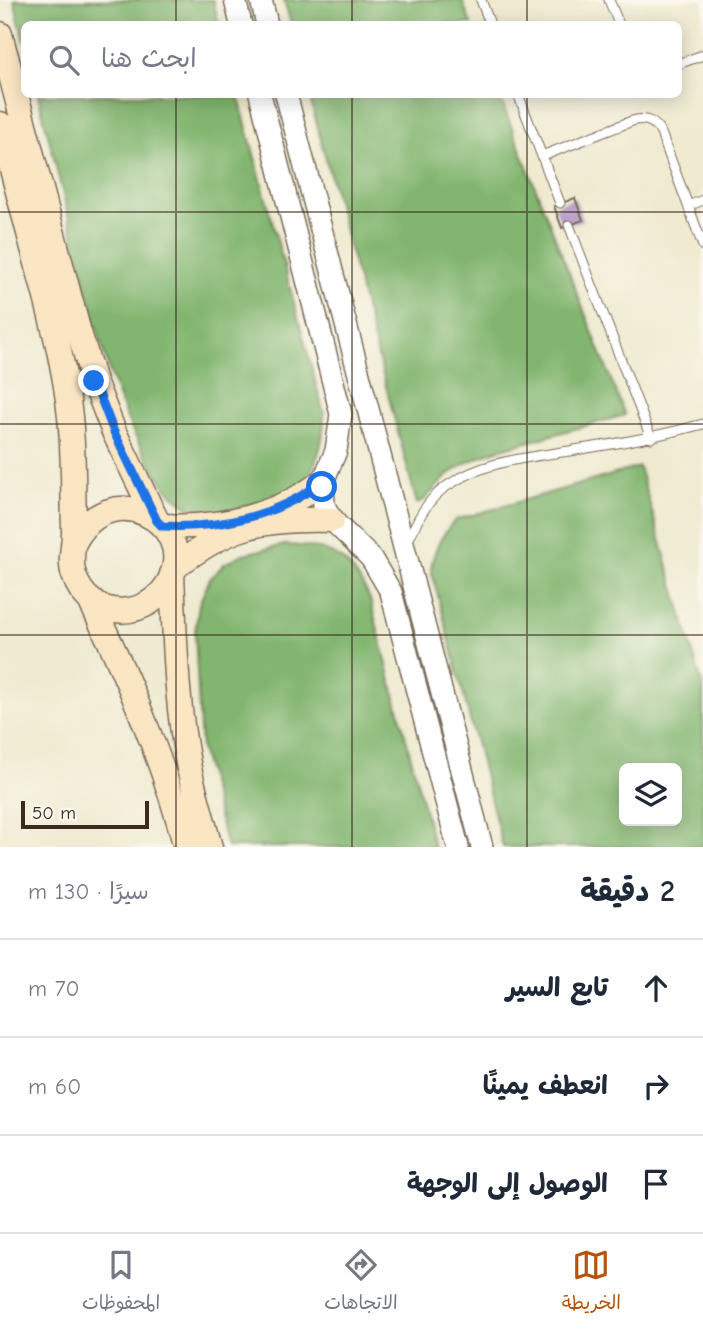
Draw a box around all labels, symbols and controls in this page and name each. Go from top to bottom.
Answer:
search box [21,21,682,98]
icon: search [45,41,83,79]
text: ابحث هنا [101,44,197,74]
route end [78,365,109,396]
route start [306,471,337,502]
map controls [619,763,682,826]
button: layers [619,763,682,826]
scale bar [21,798,149,830]
text: 50 m [32,802,76,824]
text: 2 دقيقة [580,874,675,909]
text: سيرًا · 130 m [28,878,149,905]
icon: ahead [637,969,675,1007]
text: تابع السير [506,973,608,1003]
text: 70 m [28,975,80,1002]
icon: right [637,1067,675,1105]
text: انعطف يمينًا [483,1071,608,1101]
text: 60 m [28,1073,81,1100]
icon: arrive [637,1165,675,1203]
text: الوصول إلى الوجهة [407,1169,608,1199]
tab: المحفوظات [82,1246,160,1319]
tab: الاتجاهات [324,1246,398,1319]
tab: الخريطة [562,1246,621,1319]

